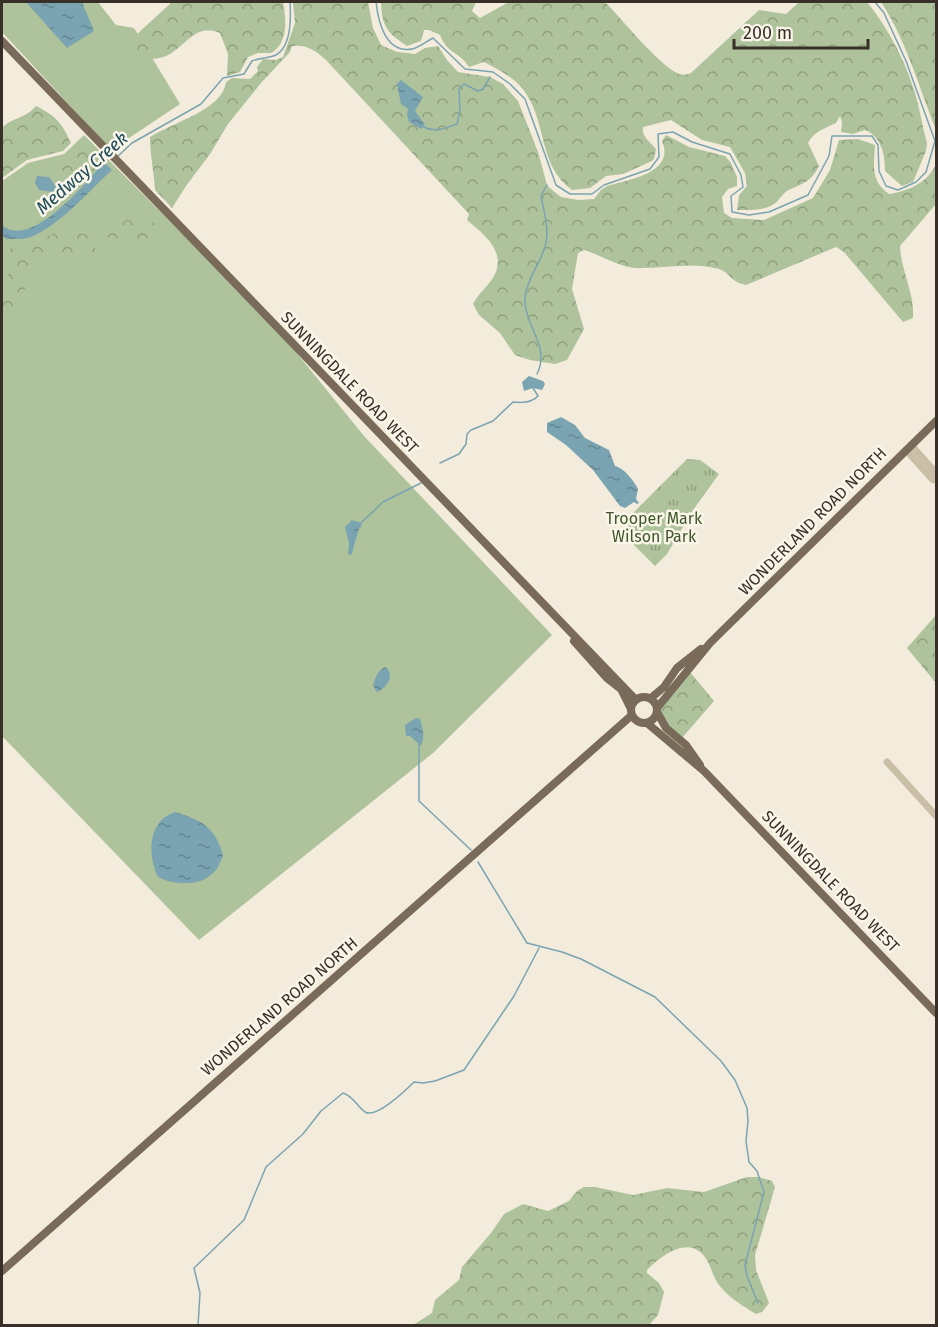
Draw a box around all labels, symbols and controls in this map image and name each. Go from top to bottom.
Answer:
scale bar [734,12,868,50]
text: 200 m [743,22,792,44]
water label: Medway Creek [32,127,133,219]
street label: SUNNINGDALE ROAD WEST [277,308,423,458]
street label: WONDERLAND ROAD NORTH [735,444,890,599]
park label: Trooper Mark Wilson Park [606,509,703,546]
street label: SUNNINGDALE ROAD WEST [758,807,904,957]
street label: WONDERLAND ROAD NORTH [197,933,361,1079]

